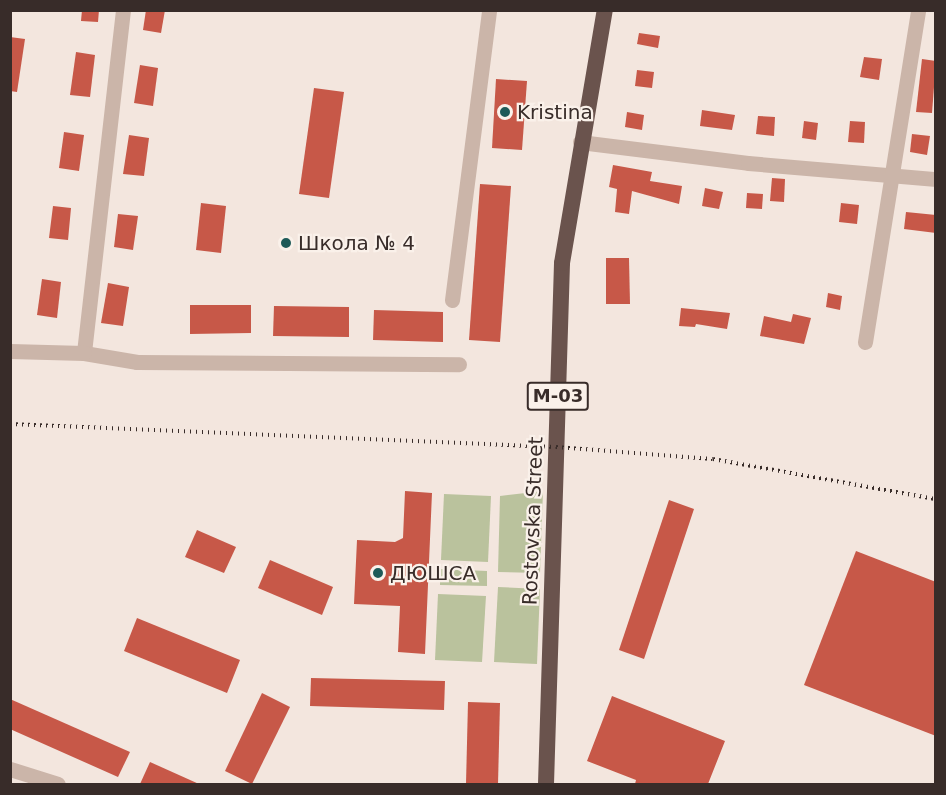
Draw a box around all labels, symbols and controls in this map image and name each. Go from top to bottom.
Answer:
place label: Kristina [517,100,593,124]
marker: Kristina [498,105,512,119]
place label: Школа № 4 [298,231,415,255]
marker: Школа № 4 [279,236,293,250]
road number: М-03 [526,381,590,411]
street label: Rostovska Street [518,436,548,606]
place label: ДЮШСА [390,561,476,585]
marker: ДЮШСА [371,566,385,580]

